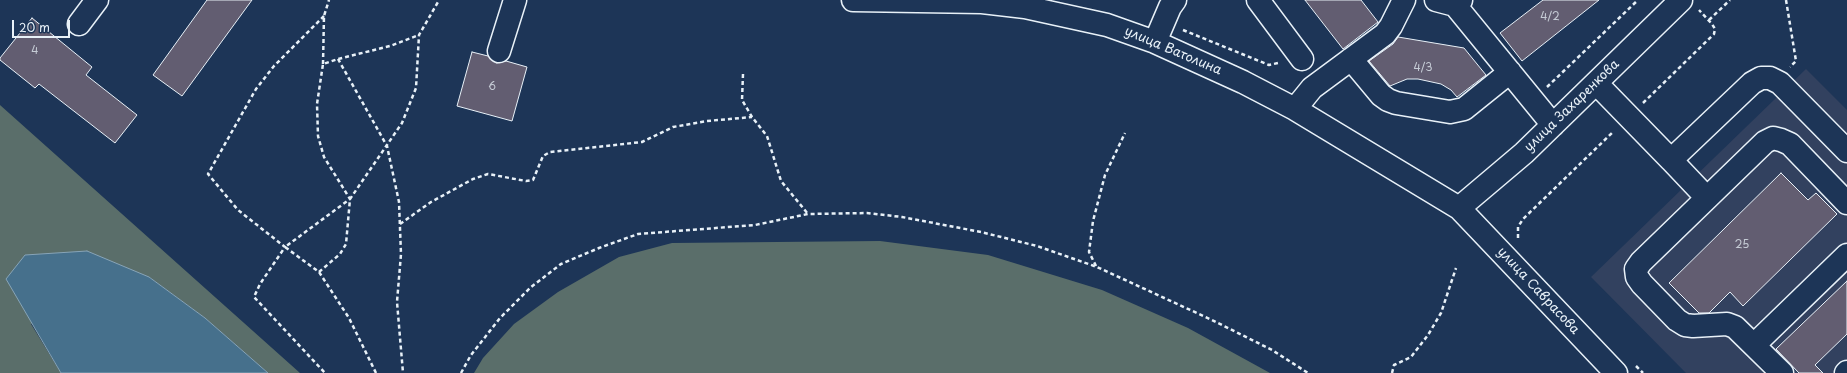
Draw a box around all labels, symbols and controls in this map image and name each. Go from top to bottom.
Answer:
house number: 4/2 [1540,10,1560,24]
scale bar [14,12,72,38]
text: 20 m [19,18,50,36]
street label: улица Ватолина [1122,24,1224,78]
house number: 4 [31,44,39,58]
street label: улица Захаренкова [1521,57,1623,155]
house number: 4/3 [1413,61,1433,75]
house number: 6 [488,80,496,94]
house number: 25 [1735,238,1749,252]
street label: улица Саврасова [1494,244,1582,338]

